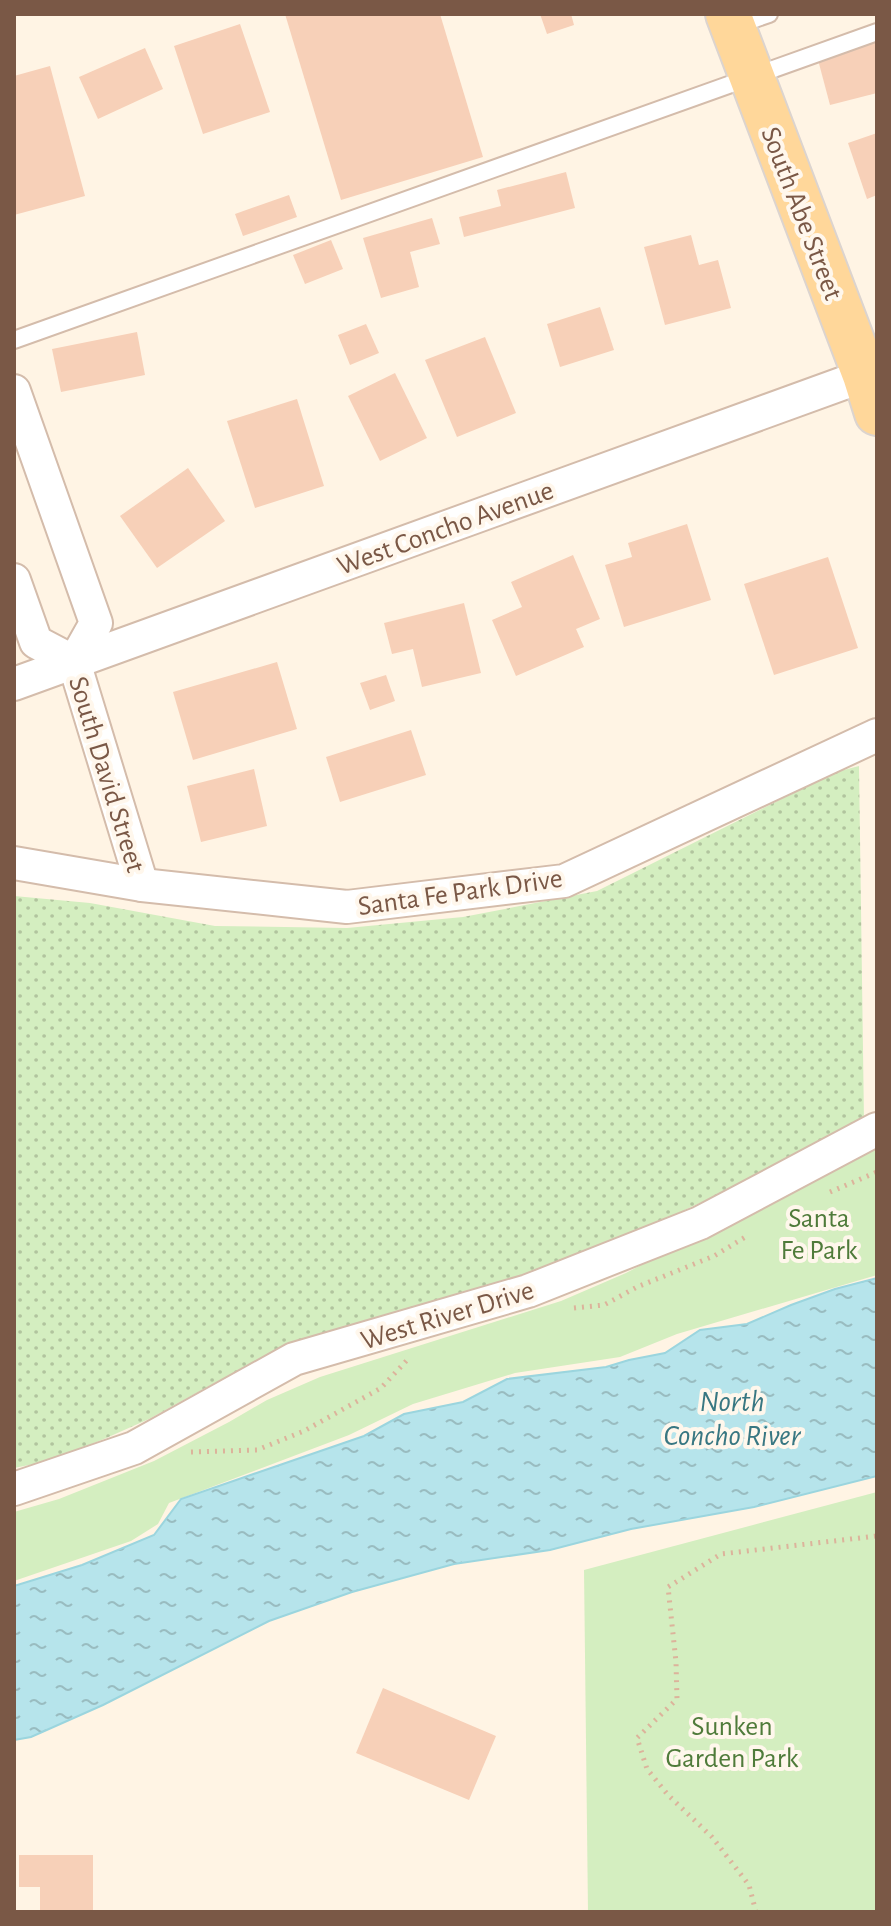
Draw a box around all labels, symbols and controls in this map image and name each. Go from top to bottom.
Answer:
street label: South Abe Street [755,123,847,304]
street label: West Concho Avenue [334,477,558,581]
street label: South David Street [63,673,149,876]
street label: Santa Fe Park Drive [356,865,564,921]
park label: Santa Fe Park [780,1205,858,1265]
street label: West River Drive [358,1276,537,1355]
water label: North Concho River [664,1387,802,1451]
park label: Sunken Garden Park [665,1713,799,1773]

